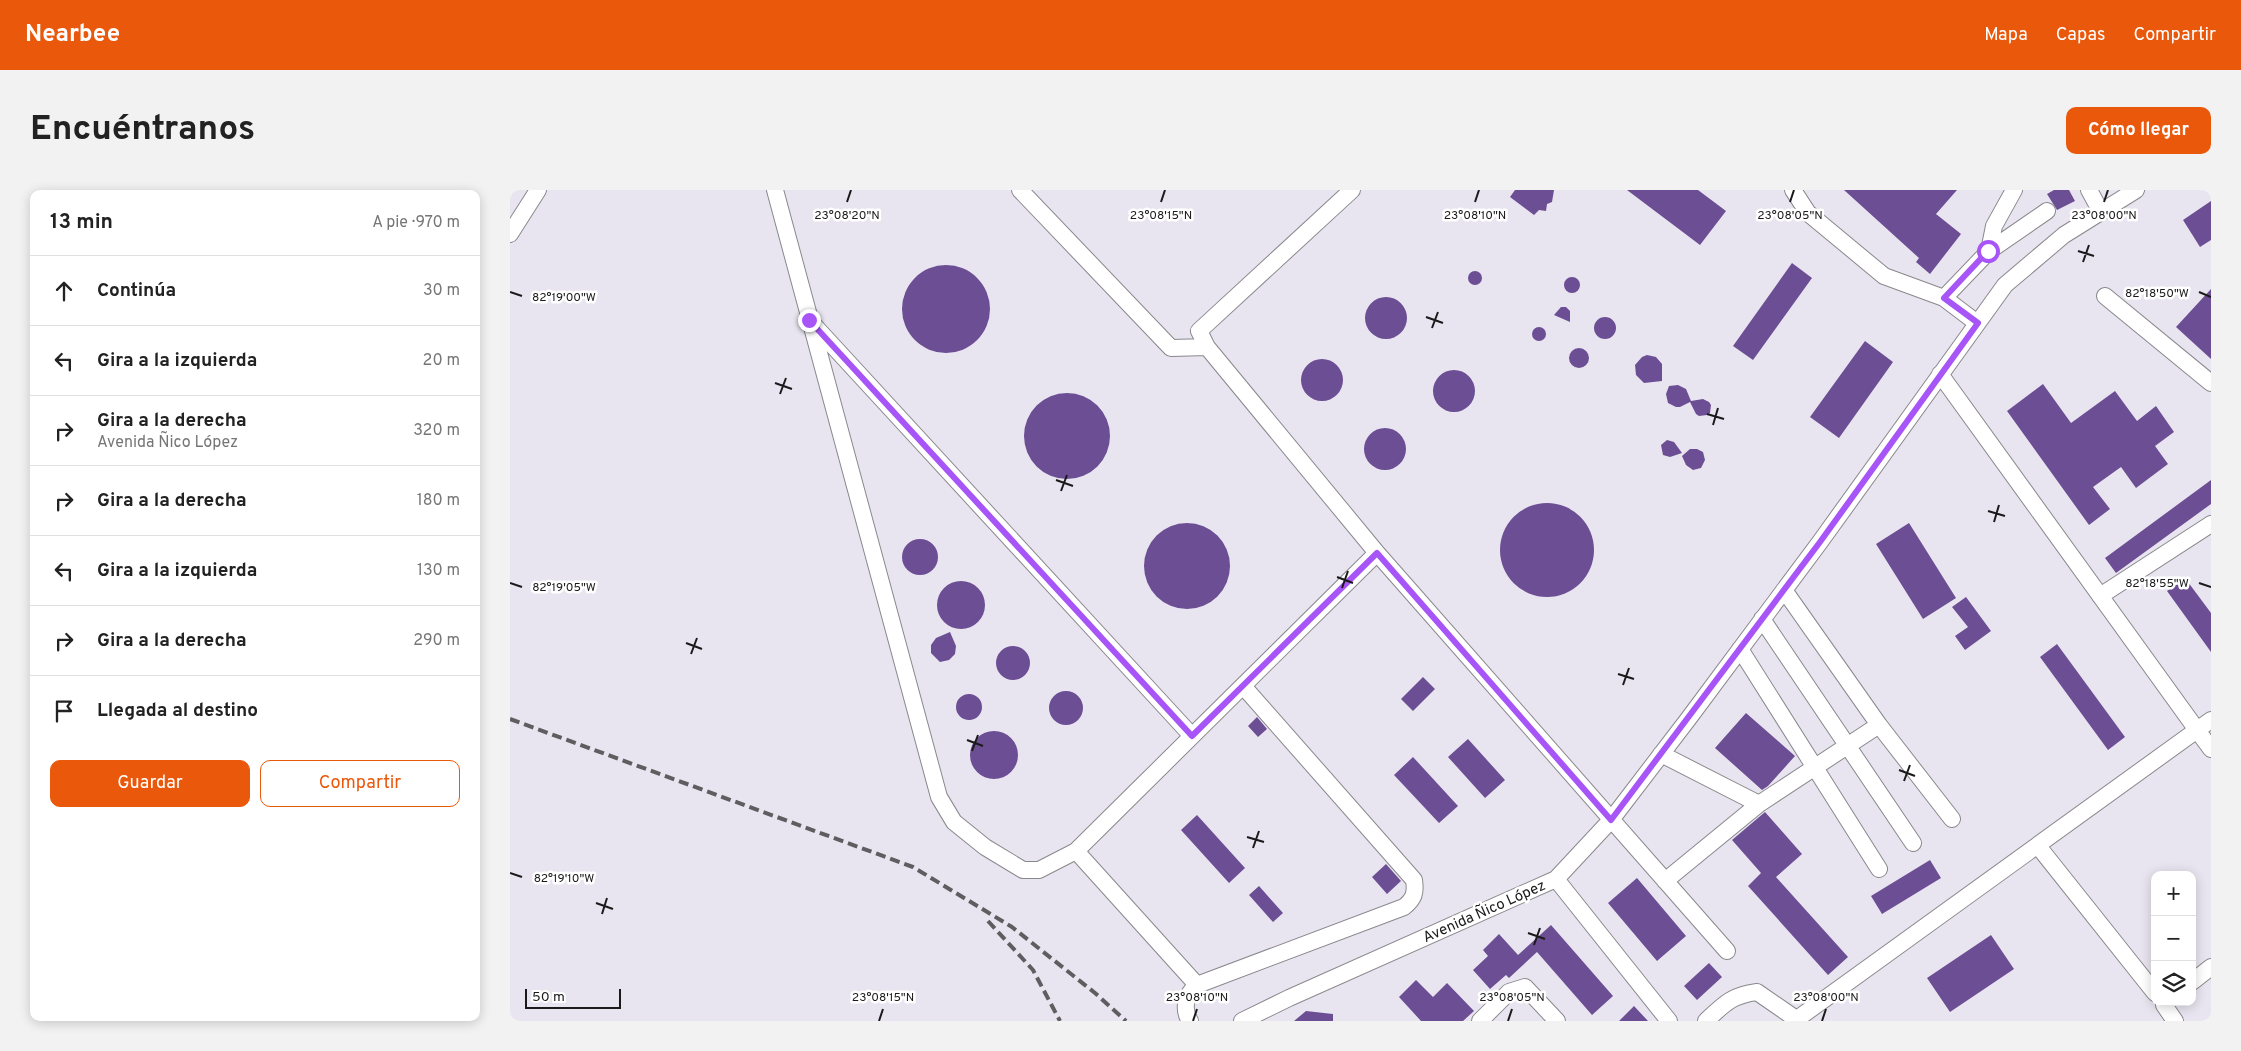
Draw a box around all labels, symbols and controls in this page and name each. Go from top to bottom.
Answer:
text: Nearbee [25,20,120,50]
text: Mapa [1984,24,2028,47]
text: Capas [2056,24,2105,47]
text: Compartir [2133,24,2216,47]
button: Cómo llegar [2066,107,2211,154]
text: Encuéntranos [30,108,255,152]
text: 23°08'20"N [814,208,880,224]
text: 23°08'15"N [1130,208,1192,224]
text: 23°08'10"N [1444,208,1506,224]
text: 23°08'05"N [1757,208,1823,224]
text: 23°08'00"N [2071,208,2137,224]
text: 13 min [50,209,113,236]
text: A pie · 970 m [372,213,460,233]
route start [1977,240,2000,263]
icon: ahead [50,277,78,305]
text: Continúa [97,279,176,303]
text: 30 m [423,281,460,301]
text: 82°18'50"W [2125,286,2189,302]
text: 82°19'00"W [532,290,596,306]
route end [798,309,821,332]
icon: left [50,347,78,375]
text: Gira a la izquierda [97,349,257,373]
text: 20 m [423,351,460,371]
text: Gira a la derecha [97,409,247,433]
icon: right [50,417,78,445]
text: 320 m [413,421,460,441]
text: Avenida Ñico López [97,433,238,453]
icon: right [50,487,78,515]
text: Gira a la derecha [97,489,247,513]
text: 180 m [417,491,460,511]
icon: left [50,557,78,585]
text: Gira a la izquierda [97,559,257,583]
text: 130 m [417,561,460,581]
text: 82°18'55"W [2125,576,2189,592]
text: 82°19'05"W [532,580,596,596]
icon: right [50,627,78,655]
text: Gira a la derecha [97,629,247,653]
text: 290 m [413,631,460,651]
icon: arrive [50,697,78,725]
text: Llegada al destino [97,699,258,723]
button: Guardar [50,760,250,807]
button: Compartir [260,760,460,807]
text: 82°19'10"W [534,871,594,887]
map controls [2151,871,2196,1006]
button: + [2151,871,2196,916]
street label: Avenida Ñico López [1420,876,1549,948]
button: − [2151,916,2196,961]
button: layers [2151,961,2196,1006]
scale bar [525,986,621,1009]
text: 50 m [532,989,565,1006]
text: 23°08'15"N [852,990,914,1006]
text: 23°08'10"N [1166,990,1228,1006]
text: 23°08'05"N [1479,990,1545,1006]
text: 23°08'00"N [1793,990,1859,1006]

